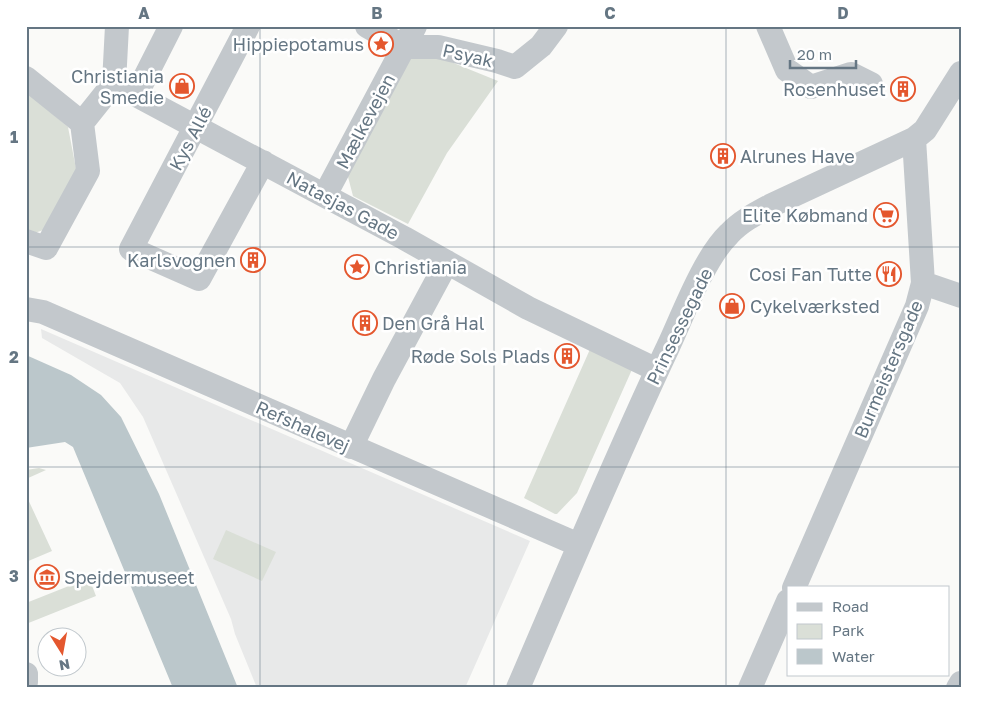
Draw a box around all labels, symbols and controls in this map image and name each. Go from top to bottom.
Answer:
text: A [138,3,150,23]
text: B [371,3,383,23]
text: C [604,3,616,23]
text: D [837,3,849,23]
place icon: Hippiepotamus [368,31,394,57]
place label: Hippiepotamus [232,33,364,55]
scale bar [790,38,856,70]
street label: Psyak [441,39,495,71]
text: 20 m [797,45,832,63]
place label: Christiania Smedie [71,65,164,108]
street label: Mælkevejen [331,70,399,172]
shop icon: Christiania Smedie [169,73,195,99]
building icon: Rosenhuset [890,76,916,102]
place label: Rosenhuset [783,78,886,100]
street label: Kys Allé [164,102,216,174]
text: 1 [10,127,18,147]
building icon: Alrunes Have [710,143,736,169]
place label: Alrunes Have [740,145,855,167]
street label: Natasjas Gade [283,166,403,244]
supermarket icon: Elite Købmand [873,202,899,228]
place label: Elite Købmand [742,204,868,226]
building icon: Karlsvognen [240,247,266,273]
place label: Karlsvognen [127,249,236,271]
place icon: Christiania [344,254,370,280]
place label: Christiania [374,256,467,278]
restaurant icon: Cosi Fan Tutte [876,261,902,287]
place label: Cosi Fan Tutte [749,263,872,285]
street label: Prinsessegade [641,264,717,388]
shop icon: Cykelværksted [719,293,745,319]
place label: Cykelværksted [750,295,880,317]
street label: Burmeistersgade [849,297,927,441]
building icon: Den Grå Hal [352,310,378,336]
place label: Den Grå Hal [382,312,485,334]
building icon: Røde Sols Plads [554,343,580,369]
place label: Røde Sols Plads [411,345,550,367]
text: 2 [9,347,19,367]
street label: Refshalevej [253,396,353,456]
museum icon: Spejdermuseet [34,564,60,590]
text: 3 [9,566,19,586]
place label: Spejdermuseet [64,566,195,588]
legend [787,586,950,676]
text: Road [832,597,869,615]
text: Park [832,621,865,639]
north arrow [38,626,88,676]
text: Water [832,647,875,665]
text: N [58,656,71,675]

